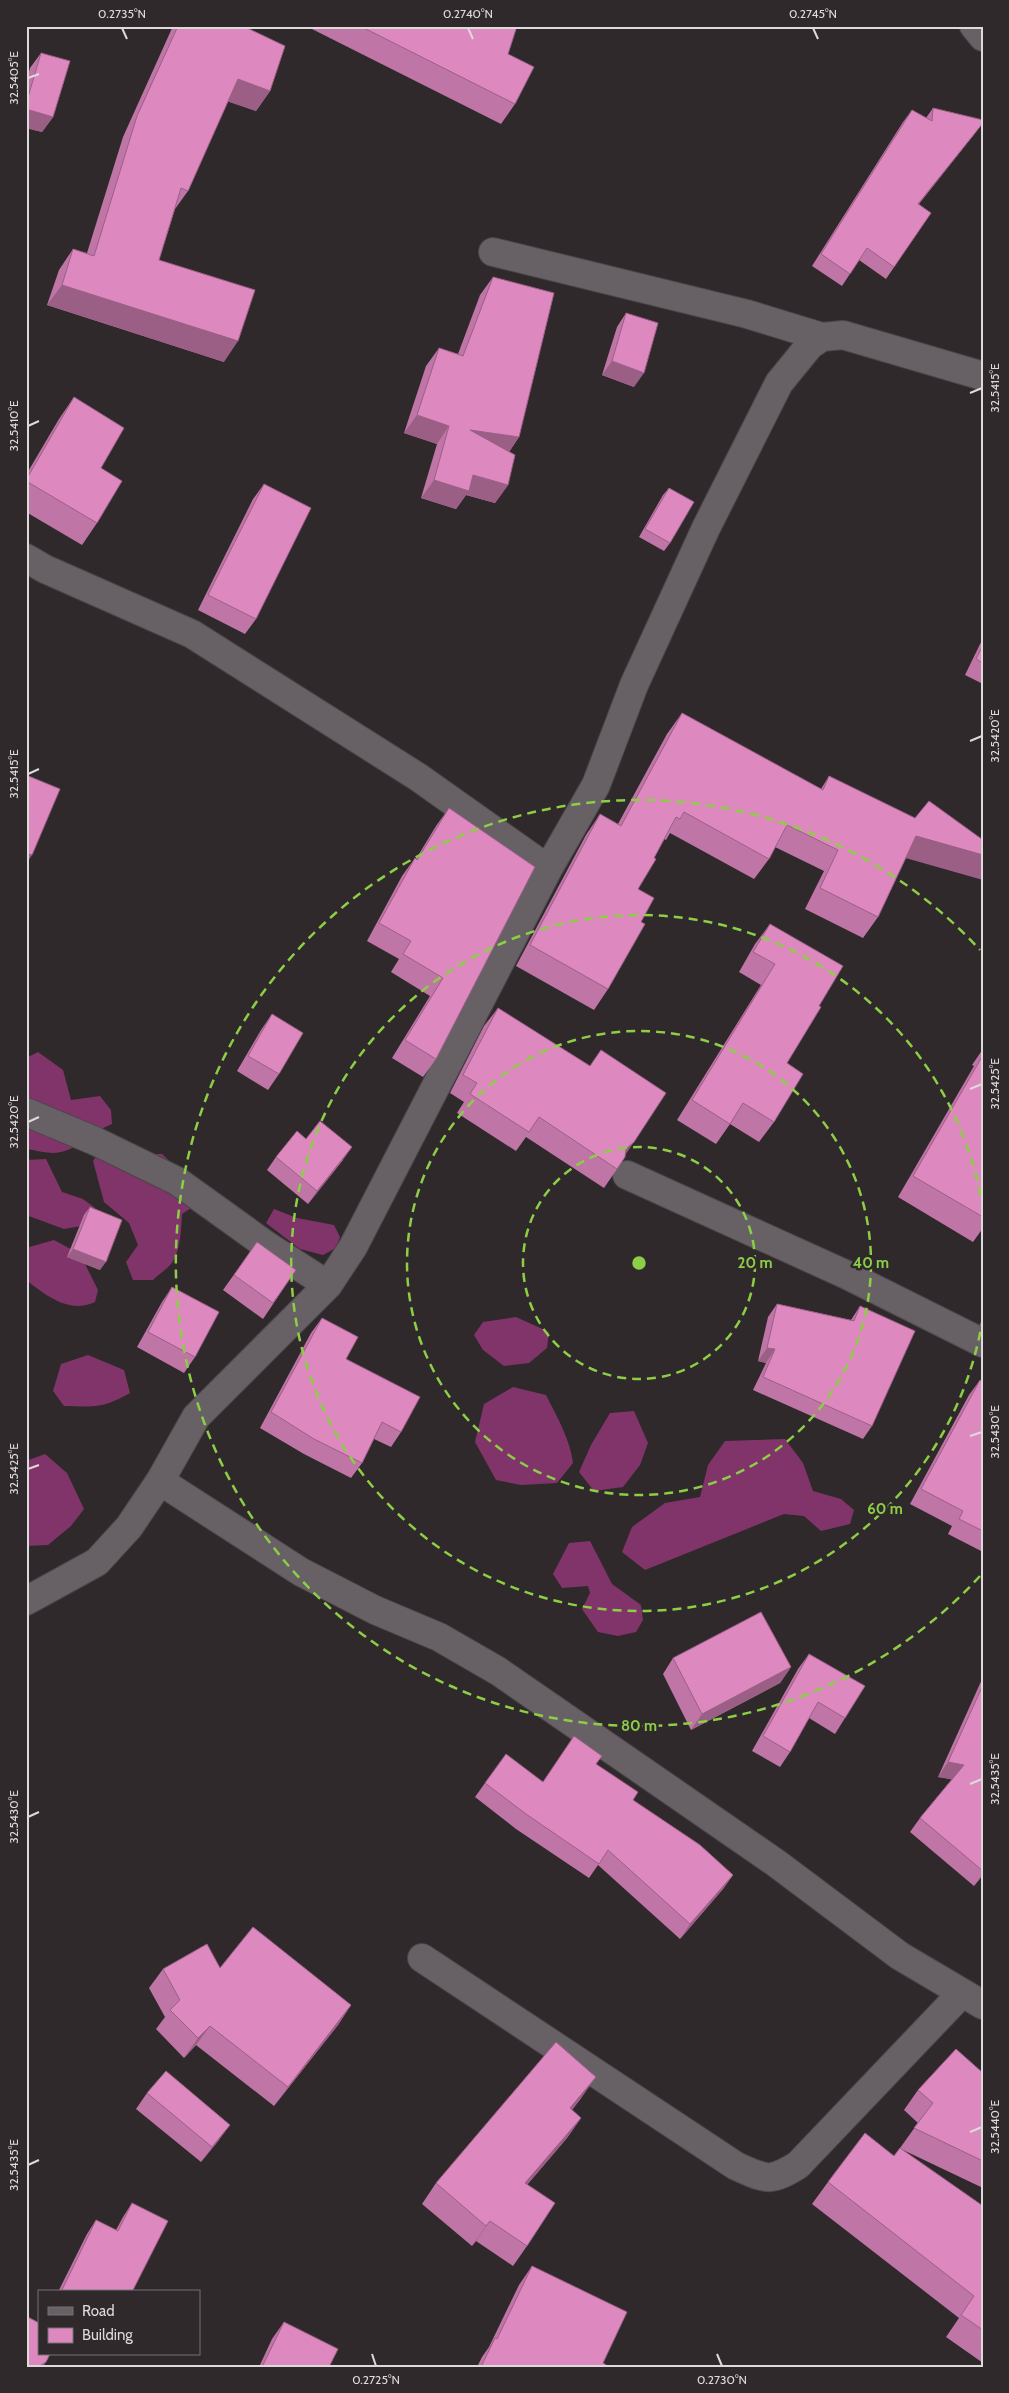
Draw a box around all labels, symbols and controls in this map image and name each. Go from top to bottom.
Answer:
text: 0.2735°N [98,6,146,21]
text: 0.2740°N [443,6,493,21]
text: 0.2745°N [789,6,837,21]
text: 32.5405°E [6,51,21,105]
text: 32.5415°E [987,363,1002,413]
text: 32.5410°E [6,400,21,452]
text: 32.5420°E [987,709,1002,763]
text: 32.5415°E [6,749,21,799]
text: 32.5425°E [987,1058,1002,1110]
text: 32.5420°E [6,1095,21,1149]
centre of rings [630,1254,648,1272]
text: 20 m [738,1254,772,1272]
text: 40 m [853,1254,889,1272]
text: 32.5430°E [987,1405,1002,1459]
text: 32.5425°E [6,1443,21,1495]
text: 60 m [867,1500,903,1518]
text: 80 m [621,1717,657,1735]
text: 32.5435°E [987,1753,1002,1805]
text: 32.5430°E [6,1790,21,1844]
text: 32.5440°E [987,2100,1002,2154]
text: 32.5435°E [6,2139,21,2191]
legend [38,2290,200,2356]
text: Road [82,2302,115,2320]
text: Building [82,2326,133,2344]
text: 0.2725°N [352,2372,400,2387]
text: 0.2730°N [697,2372,747,2387]

